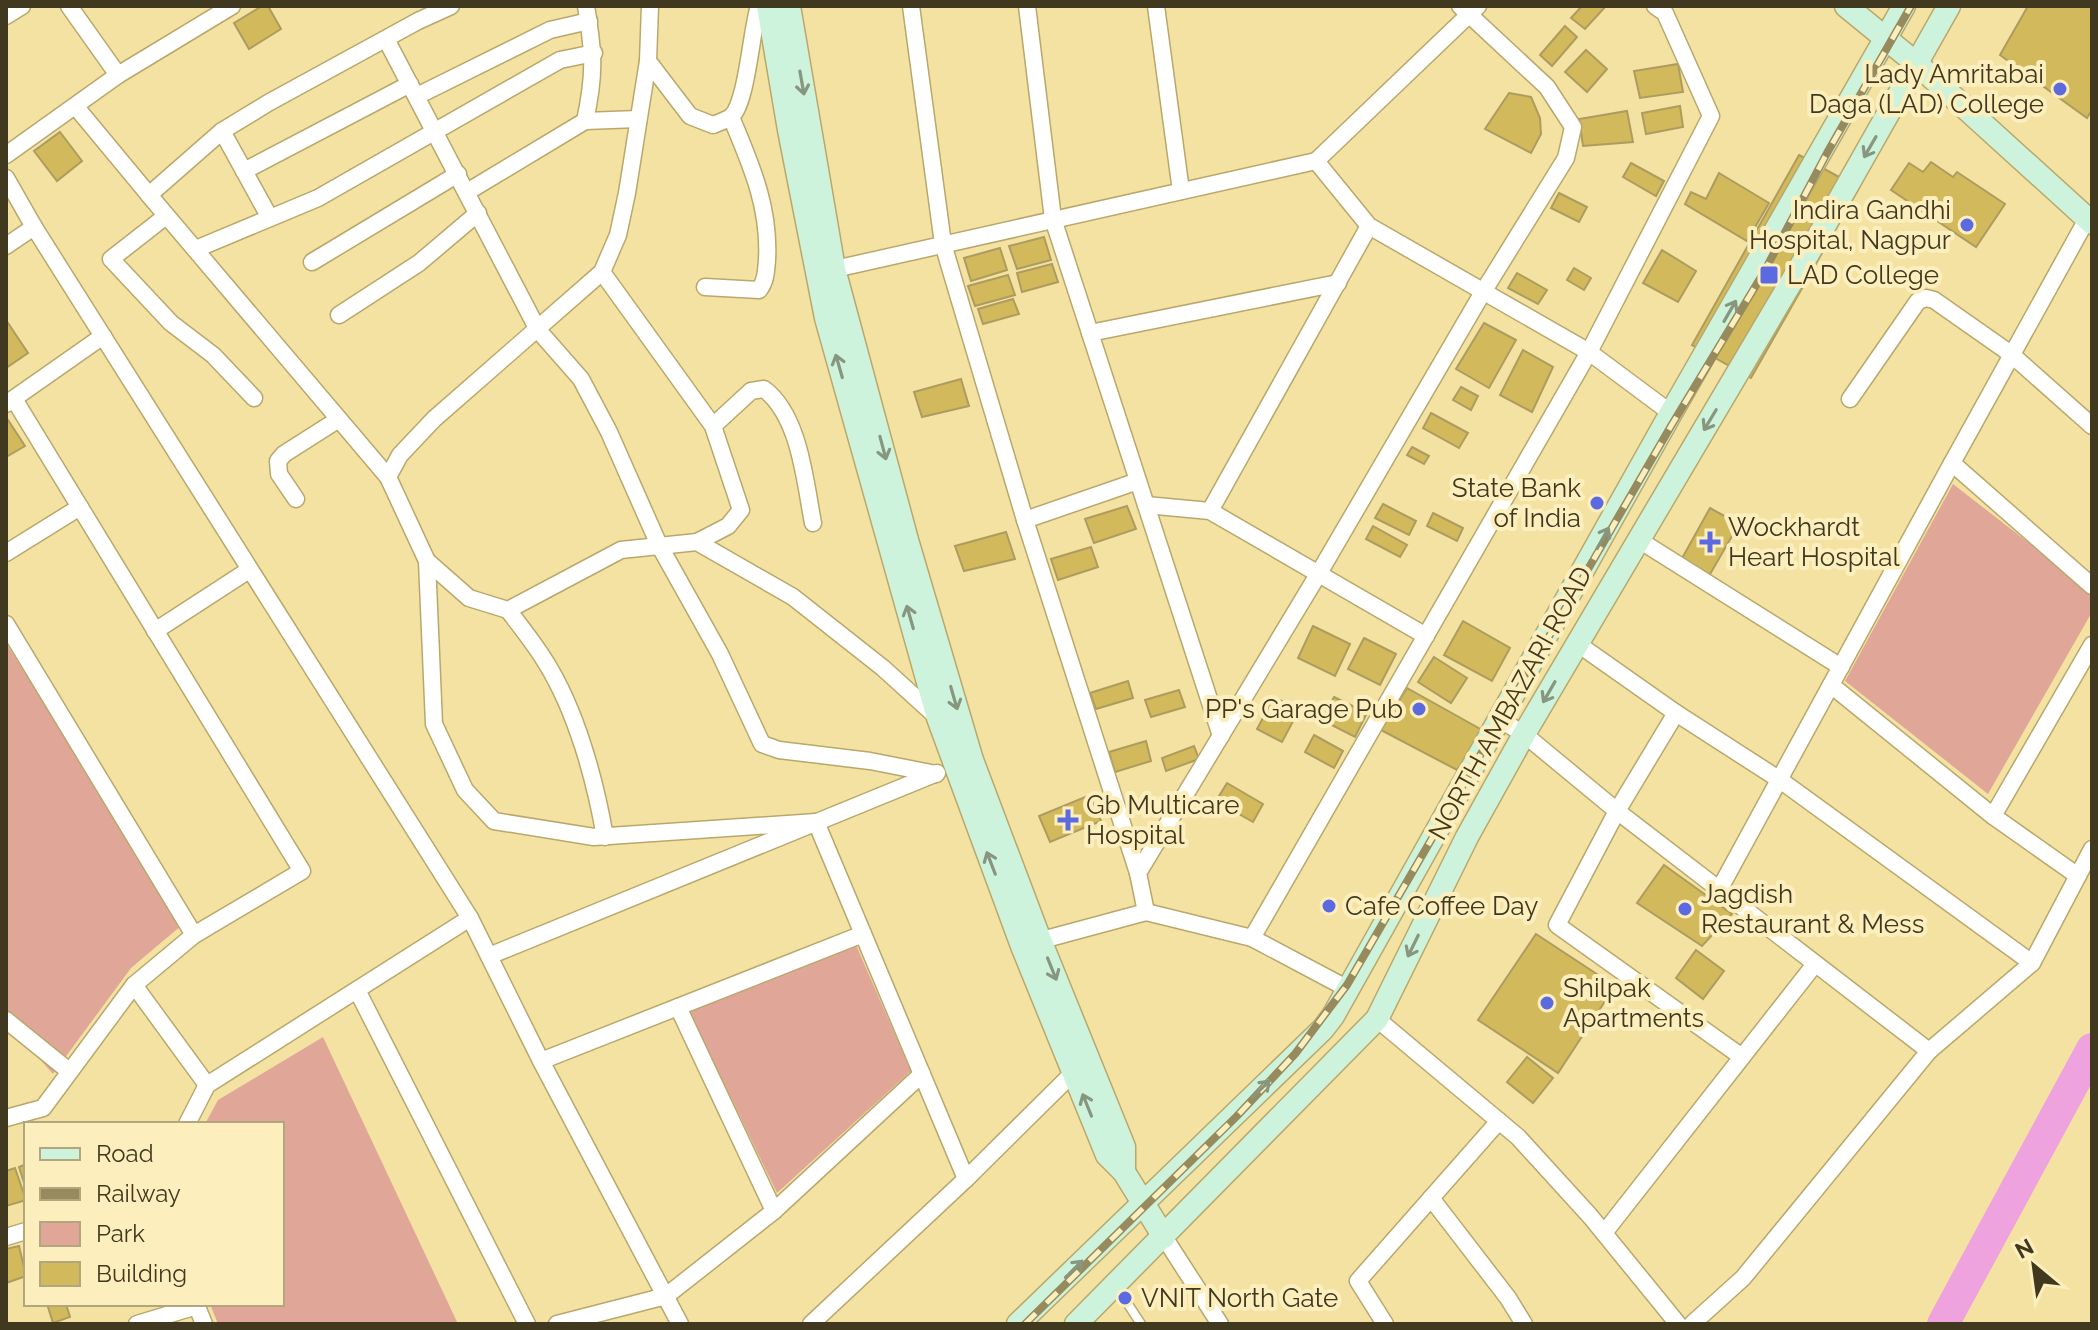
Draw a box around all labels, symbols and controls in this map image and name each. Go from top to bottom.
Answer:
place label: Lady Amritabai Daga (LAD) College [1809,59,2044,119]
one-way arrow [795,70,810,95]
marker: Lady Amritabai Daga (LAD) College [2051,80,2069,98]
one-way arrow [1861,135,1877,158]
place label: Indira Gandhi Hospital, Nagpur [1749,195,1951,255]
marker: Indira Gandhi Hospital, Nagpur [1958,216,1976,234]
place label: LAD College [1787,260,1939,290]
marker: LAD College [1758,264,1780,286]
one-way arrow [1723,299,1738,323]
one-way arrow [831,354,846,380]
one-way arrow [1702,408,1718,431]
one-way arrow [876,435,891,461]
place label: State Bank of India [1452,473,1581,533]
marker: State Bank of India [1588,494,1606,512]
place label: Wockhardt Heart Hospital [1728,512,1900,572]
one-way arrow [1596,526,1611,550]
marker: Wockhardt Heart Hospital [1699,531,1721,553]
street label: NORTH AMBAZARI ROAD [1422,561,1598,845]
one-way arrow [901,604,916,630]
one-way arrow [1541,680,1557,703]
one-way arrow [947,685,962,711]
place label: PP's Garage Pub [1205,694,1403,724]
marker: PP's Garage Pub [1410,700,1428,718]
place label: Gb Multicare Hospital [1086,790,1239,850]
marker: Gb Multicare Hospital [1057,809,1079,831]
one-way arrow [983,852,997,876]
place label: Jagdish Restaurant & Mess [1701,879,1924,939]
place label: Cafe Coffee Day [1345,891,1538,921]
marker: Cafe Coffee Day [1320,897,1338,915]
marker: Jagdish Restaurant & Mess [1676,900,1694,918]
one-way arrow [1405,933,1421,957]
one-way arrow [1046,956,1060,981]
place label: Shilpak Apartments [1563,973,1704,1033]
marker: Shilpak Apartments [1538,994,1556,1012]
one-way arrow [1251,1079,1271,1098]
one-way arrow [1079,1093,1093,1118]
legend [24,1122,284,1306]
text: Road [96,1139,154,1168]
text: Railway [96,1179,181,1208]
text: Park [96,1219,145,1248]
north arrow [1994,1226,2074,1306]
text: N [2011,1233,2038,1264]
text: Building [96,1259,187,1288]
one-way arrow [1064,1260,1083,1279]
place label: VNIT North Gate [1141,1283,1338,1313]
marker: VNIT North Gate [1116,1289,1134,1307]

